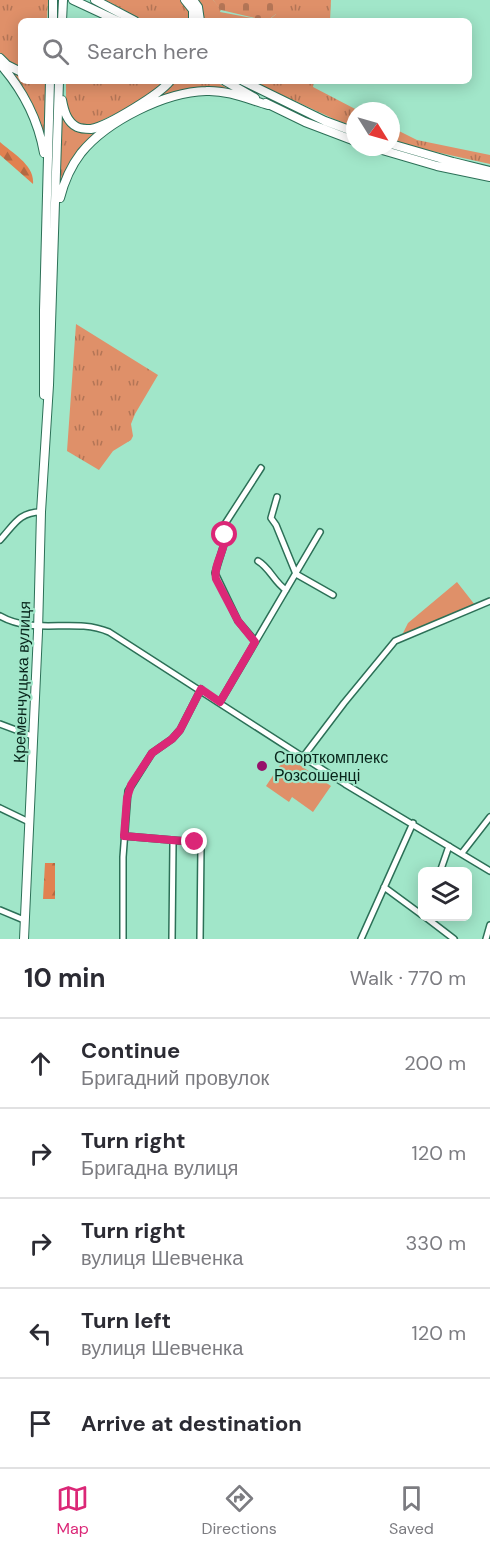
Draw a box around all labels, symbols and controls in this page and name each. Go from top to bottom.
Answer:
search box [18,18,472,84]
icon: search [39,35,72,68]
text: Search here [87,37,208,66]
north arrow [346,102,400,156]
route start [211,521,237,547]
street label: Кременчуцька вулиця [9,601,35,763]
place label: Спорткомплекс Розсошенці [274,747,388,786]
marker: Спорткомплекс Розсошенці [255,759,269,773]
route end [181,828,207,854]
map controls [418,867,472,921]
button: layers [418,867,472,921]
text: 10 min [24,961,106,995]
text: Walk · 770 m [350,965,466,991]
text: Continue [81,1036,180,1065]
icon: ahead [24,1047,57,1080]
text: 200 m [404,1050,466,1076]
text: Бригадний провулок [81,1065,269,1091]
text: Turn right [81,1126,186,1155]
icon: right [24,1137,57,1170]
text: 120 m [412,1140,466,1166]
text: Бригадна вулиця [81,1155,238,1181]
text: Turn right [81,1216,186,1245]
icon: right [24,1227,57,1260]
text: 330 m [406,1230,466,1256]
text: вулиця Шевченка [81,1245,243,1271]
text: Turn left [81,1306,171,1335]
icon: left [24,1317,57,1350]
text: 120 m [412,1320,466,1346]
text: вулиця Шевченка [81,1335,243,1361]
icon: arrive [24,1407,57,1440]
text: Arrive at destination [81,1409,302,1438]
tab: Map [56,1482,89,1539]
tab: Directions [201,1482,277,1539]
tab: Saved [389,1482,434,1539]

